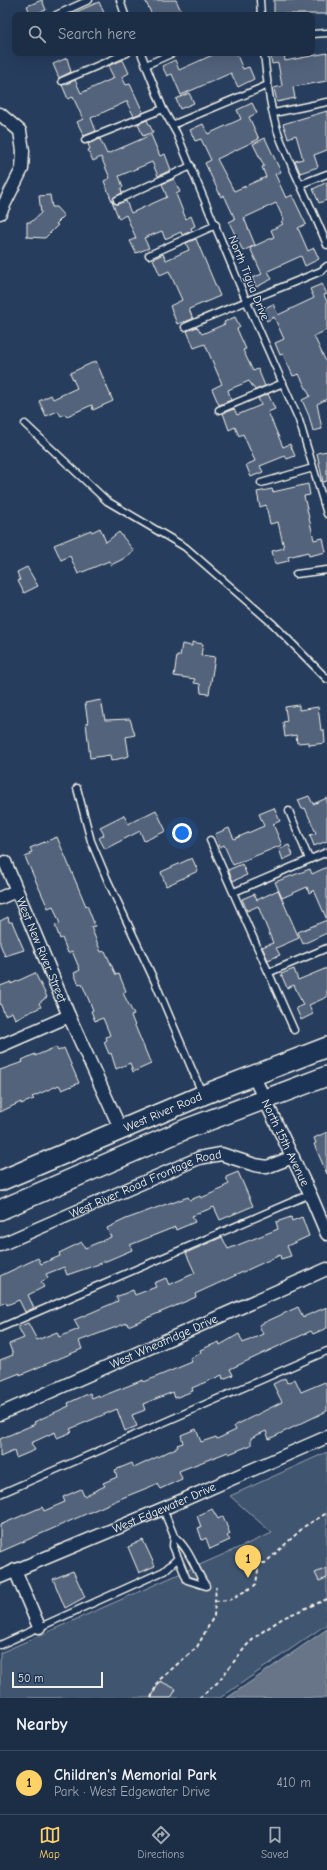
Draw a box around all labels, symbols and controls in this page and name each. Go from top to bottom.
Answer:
search box [12,12,315,56]
icon: search [26,23,48,45]
text: Search here [58,25,136,43]
street label: North Tigua Drive [226,233,272,323]
your location [172,823,192,843]
street label: West New River Street [13,895,70,1005]
street label: West River Road [122,1089,204,1135]
street label: North 15th Avenue [259,1097,312,1188]
street label: West River Road Frontage Road [67,1147,223,1221]
street label: West Wheatridge Drive [107,1311,220,1371]
street label: West Edgewater Drive [110,1480,218,1536]
pin: 1 [235,1545,261,1578]
scale bar [12,1670,103,1689]
text: 50 m [18,1672,43,1685]
text: Nearby [16,1715,67,1734]
text: Children's Memorial Park [54,1766,216,1784]
text: 1 [26,1775,32,1790]
text: 410 m [277,1775,311,1790]
text: Park · West Edgewater Drive [54,1784,210,1799]
tab: Map [39,1824,61,1861]
tab: Directions [138,1824,184,1861]
tab: Saved [261,1824,288,1861]

